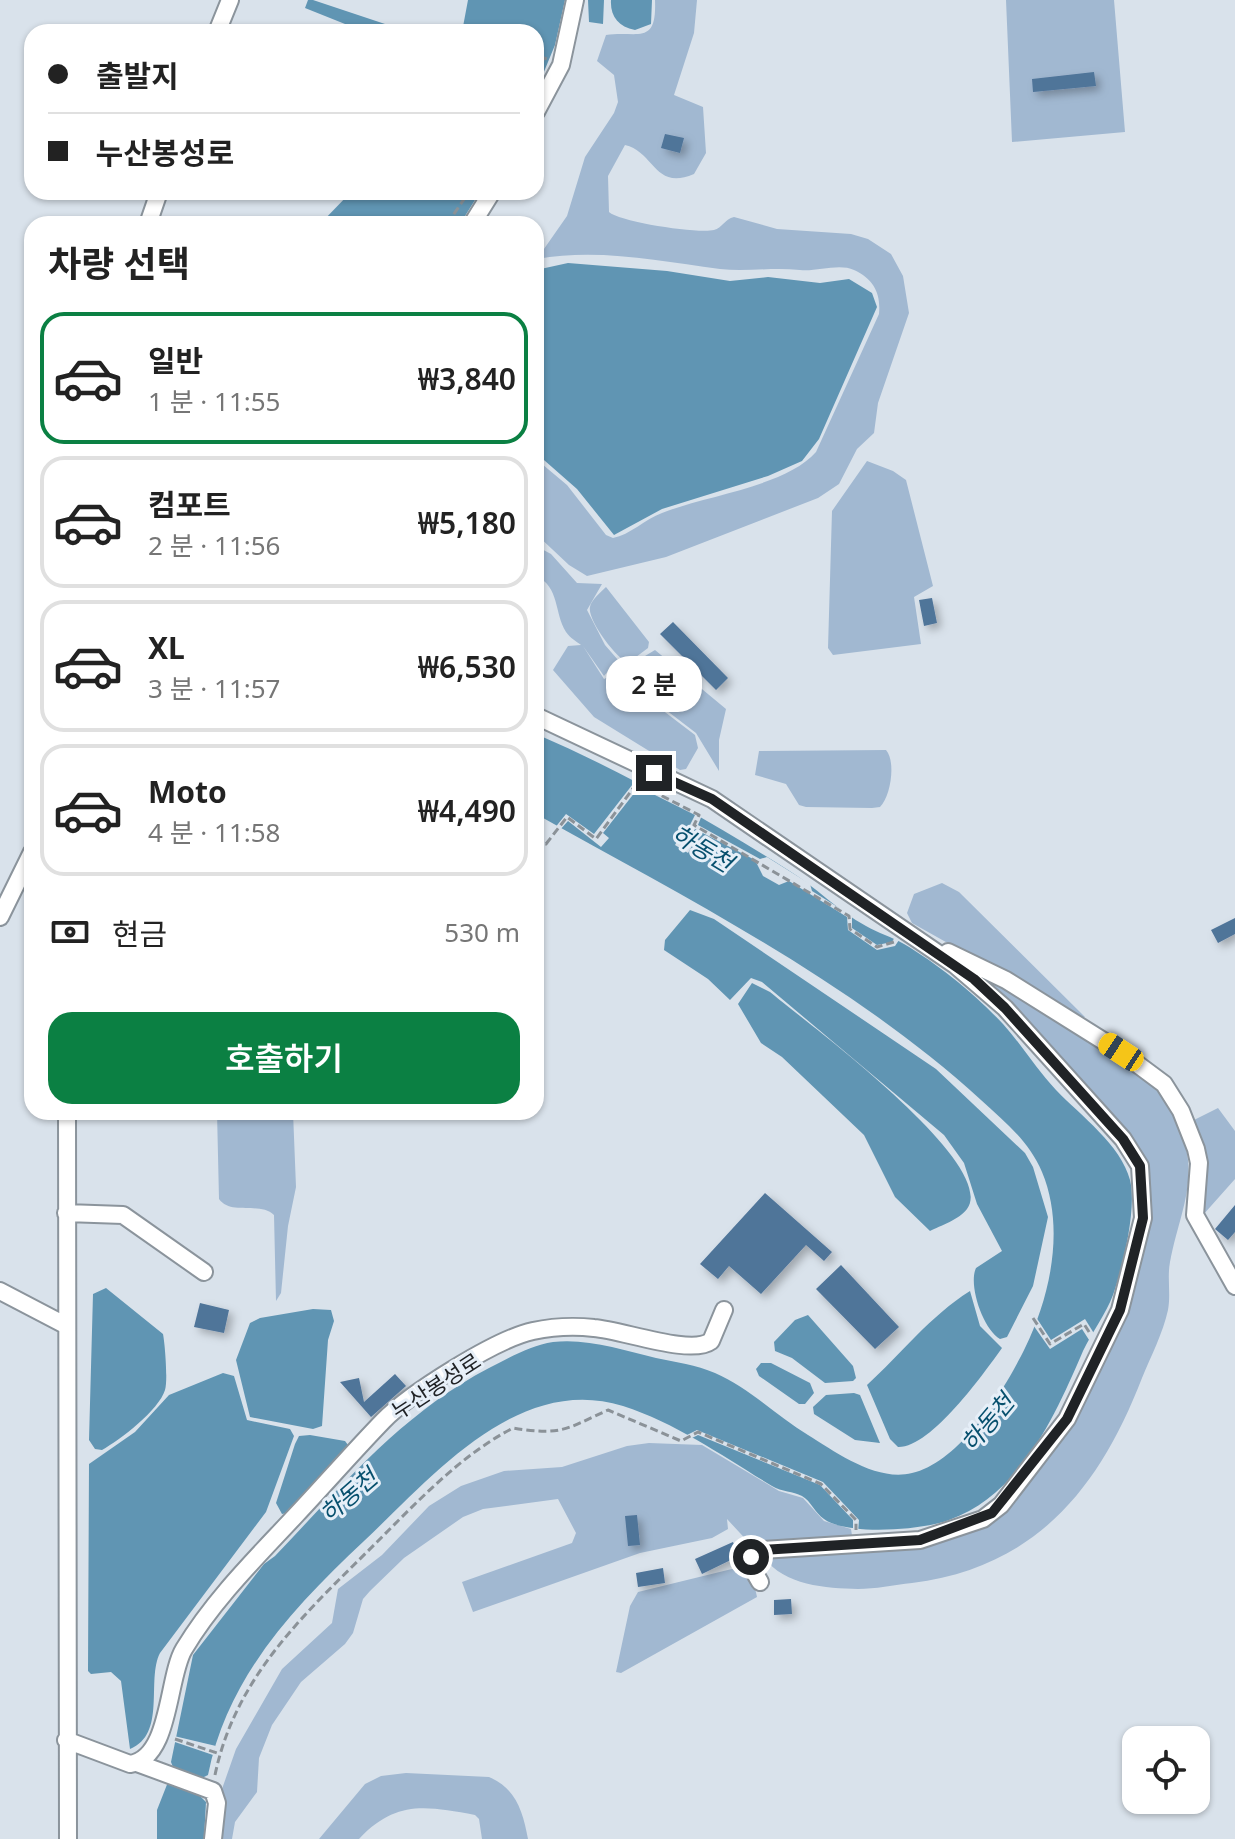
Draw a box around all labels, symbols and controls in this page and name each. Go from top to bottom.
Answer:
text: 출발지 [96,55,179,96]
text: 누산봉성로 [96,132,234,173]
text: 차량 선택 [48,239,190,288]
text: 일반 [148,340,203,381]
icon: car [52,342,124,414]
text: ₩3,840 [418,358,516,399]
text: 1 분 · 11:55 [148,383,281,419]
text: 컴포트 [148,484,231,525]
icon: car [52,486,124,558]
text: ₩5,180 [418,502,516,543]
text: 2 분 · 11:56 [148,527,281,563]
text: XL [148,627,185,668]
icon: car [52,630,124,702]
text: ₩6,530 [418,646,516,687]
callout: 2 분 [606,657,702,713]
text: 2 분 [631,666,677,702]
text: 3 분 · 11:57 [148,670,281,706]
route end [636,755,672,791]
text: Moto [148,771,227,812]
icon: car [52,774,124,846]
text: ₩4,490 [418,790,516,831]
text: 4 분 · 11:58 [148,814,281,850]
water label: 하동천 [666,817,742,880]
icon: cash [48,910,92,954]
text: 현금 [112,913,167,954]
text: 530 m [444,914,520,950]
button: 호출하기 [48,1012,520,1104]
car [1094,1029,1148,1075]
street label: 누산봉성로 [385,1345,486,1425]
water label: 하동천 [953,1384,1023,1458]
water label: 하동천 [312,1459,386,1529]
route start [733,1539,769,1575]
map controls [1122,1726,1210,1814]
button: locate [1122,1726,1210,1814]

